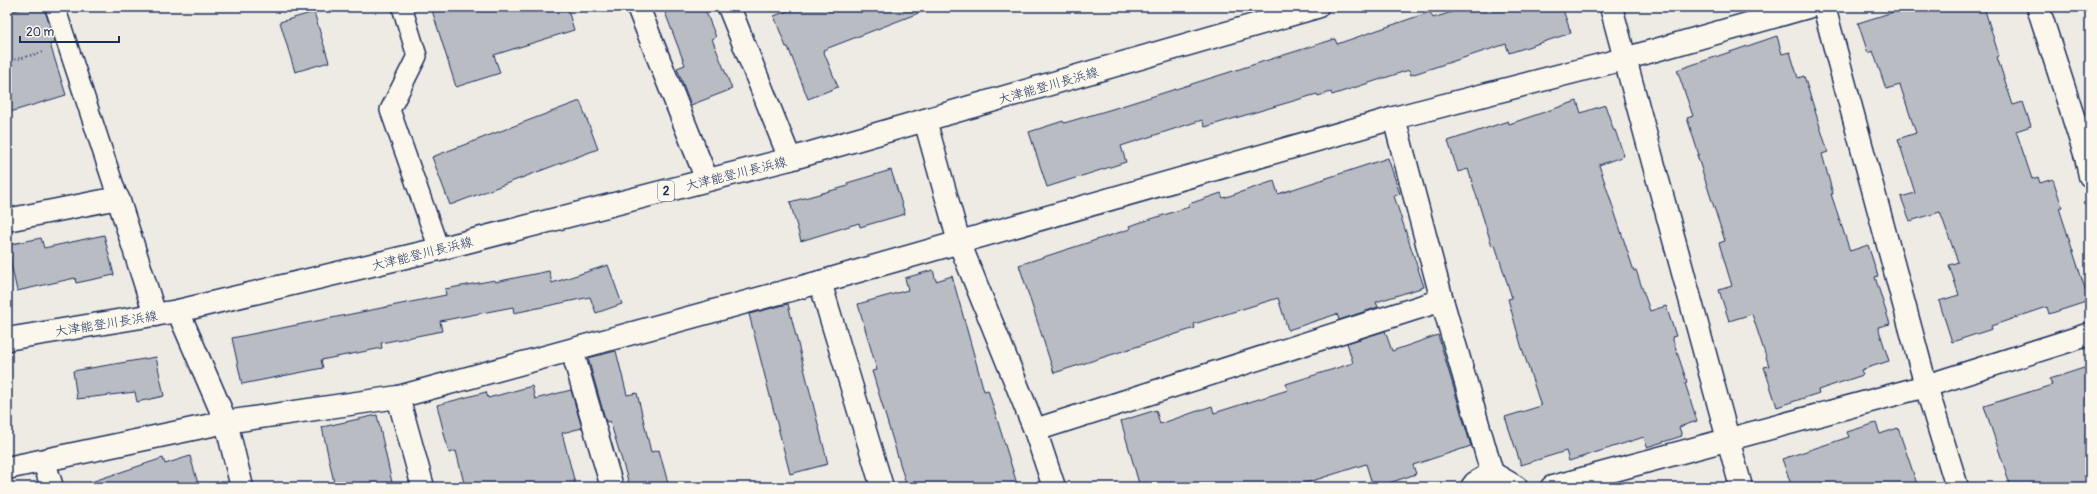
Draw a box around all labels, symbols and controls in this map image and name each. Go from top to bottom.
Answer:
scale bar [20,18,119,44]
text: 20 m [26,25,55,40]
street label: 大津能登川長浜線 [996,64,1101,108]
street label: 大津能登川長浜線 [684,153,790,194]
road number: 2 [658,181,674,201]
street label: 大津能登川長浜線 [370,233,476,274]
street label: 大津能登川長浜線 [54,308,160,340]

